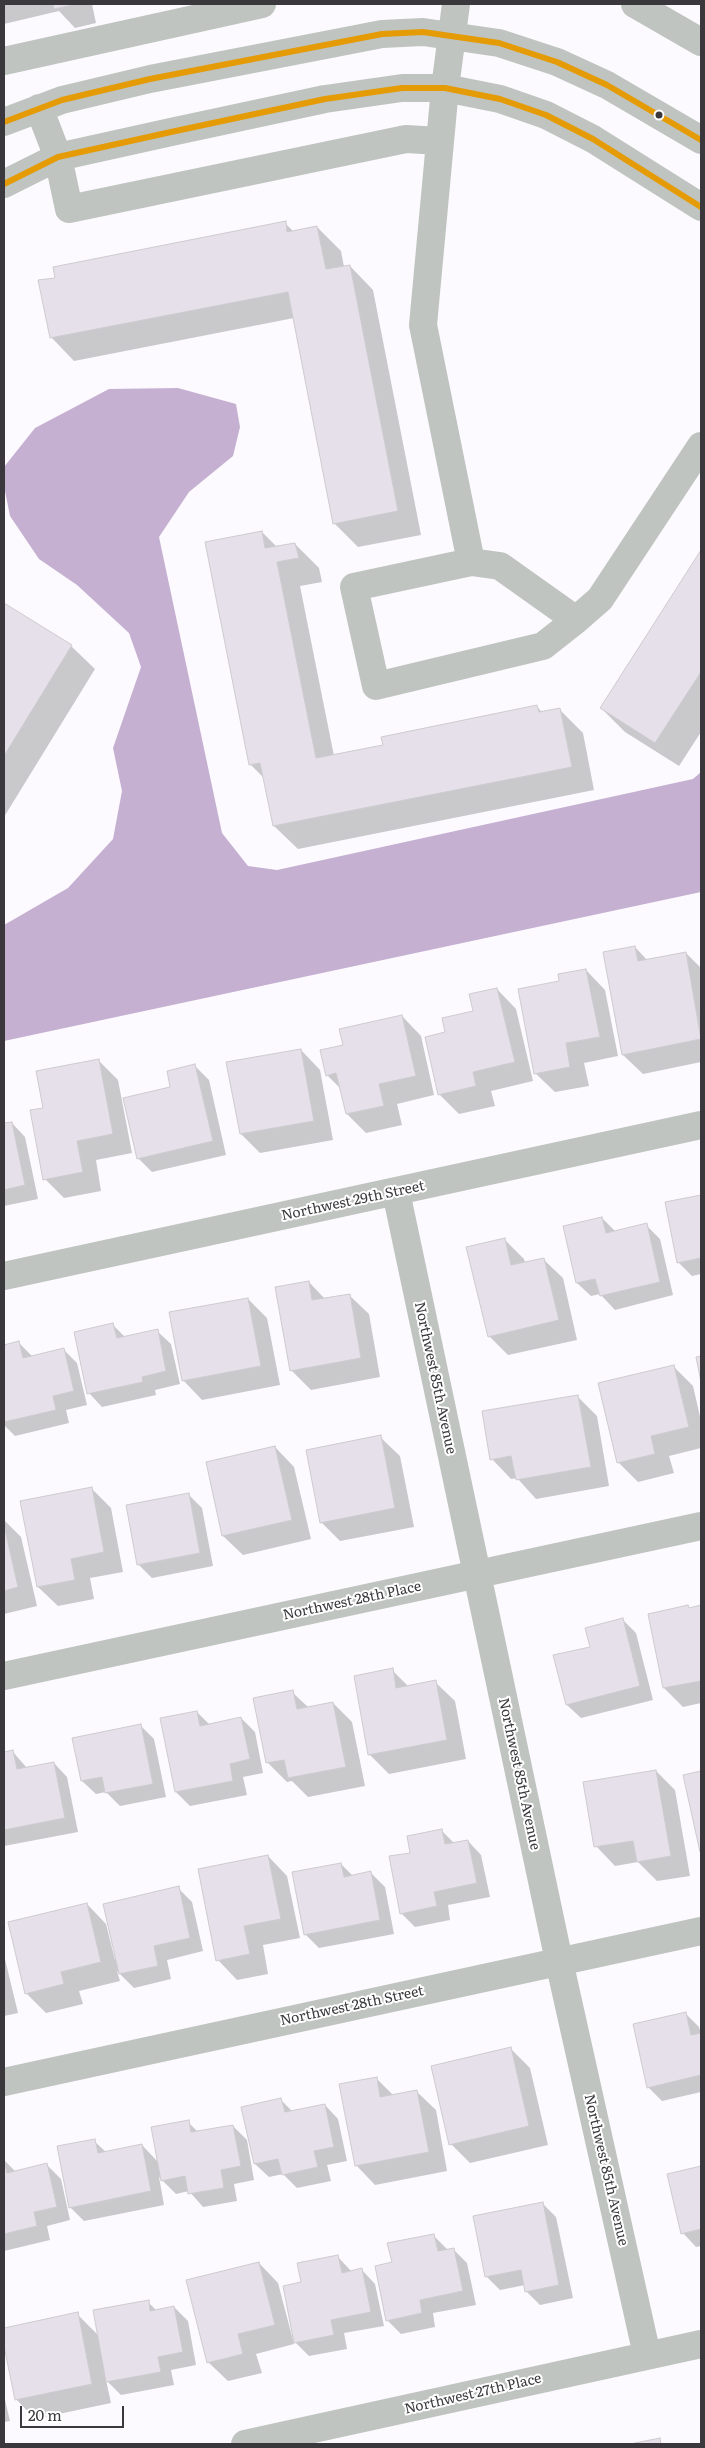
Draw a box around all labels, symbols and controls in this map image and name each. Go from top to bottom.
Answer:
unlabelled marker [654,110,664,120]
street label: Northwest 29th Street [280,1178,426,1224]
street label: Northwest 85th Avenue [411,1300,459,1456]
street label: Northwest 28th Place [281,1578,423,1624]
street label: Northwest 85th Avenue [495,1696,543,1852]
street label: Northwest 28th Street [279,1983,425,2029]
street label: Northwest 85th Avenue [580,2092,632,2248]
street label: Northwest 27th Place [403,2370,543,2418]
scale bar [22,2396,126,2428]
text: 20 m [28,2403,62,2426]

